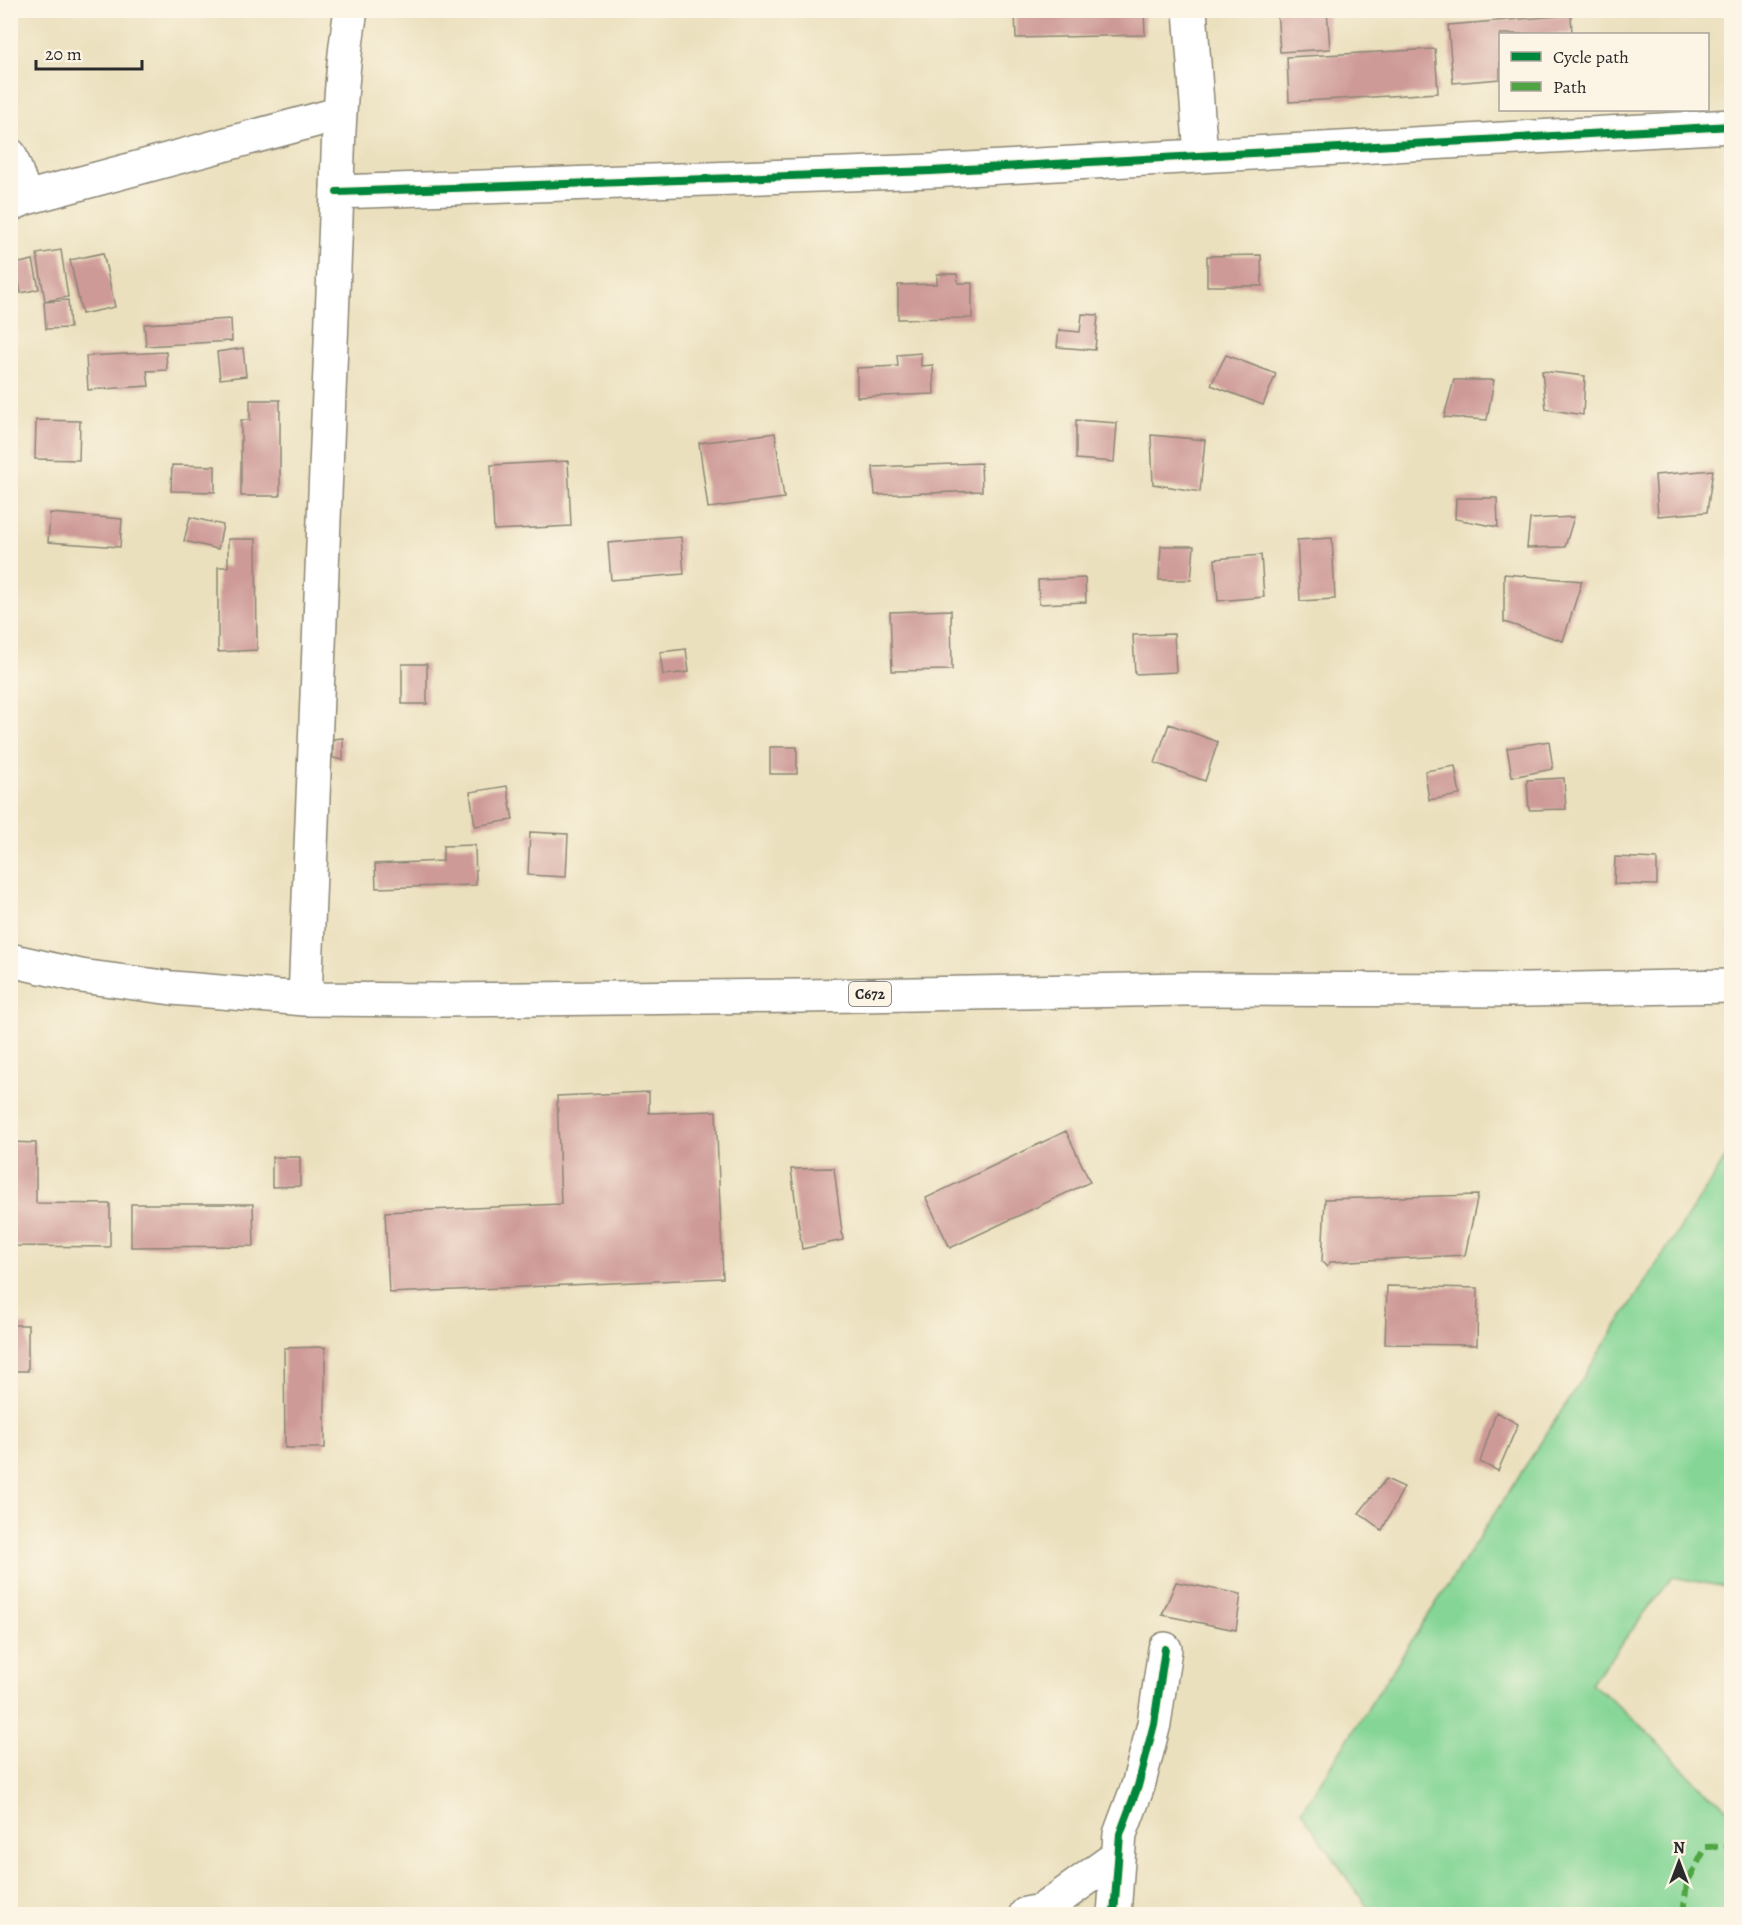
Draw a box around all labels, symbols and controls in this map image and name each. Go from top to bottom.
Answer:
scale bar [36,33,142,71]
legend [1499,33,1709,111]
text: 20 m [45,42,82,66]
text: Cycle path [1553,45,1629,69]
text: Path [1553,75,1587,99]
road number: C672 [849,982,891,1006]
north arrow [1649,1832,1709,1892]
text: N [1673,1837,1685,1859]

